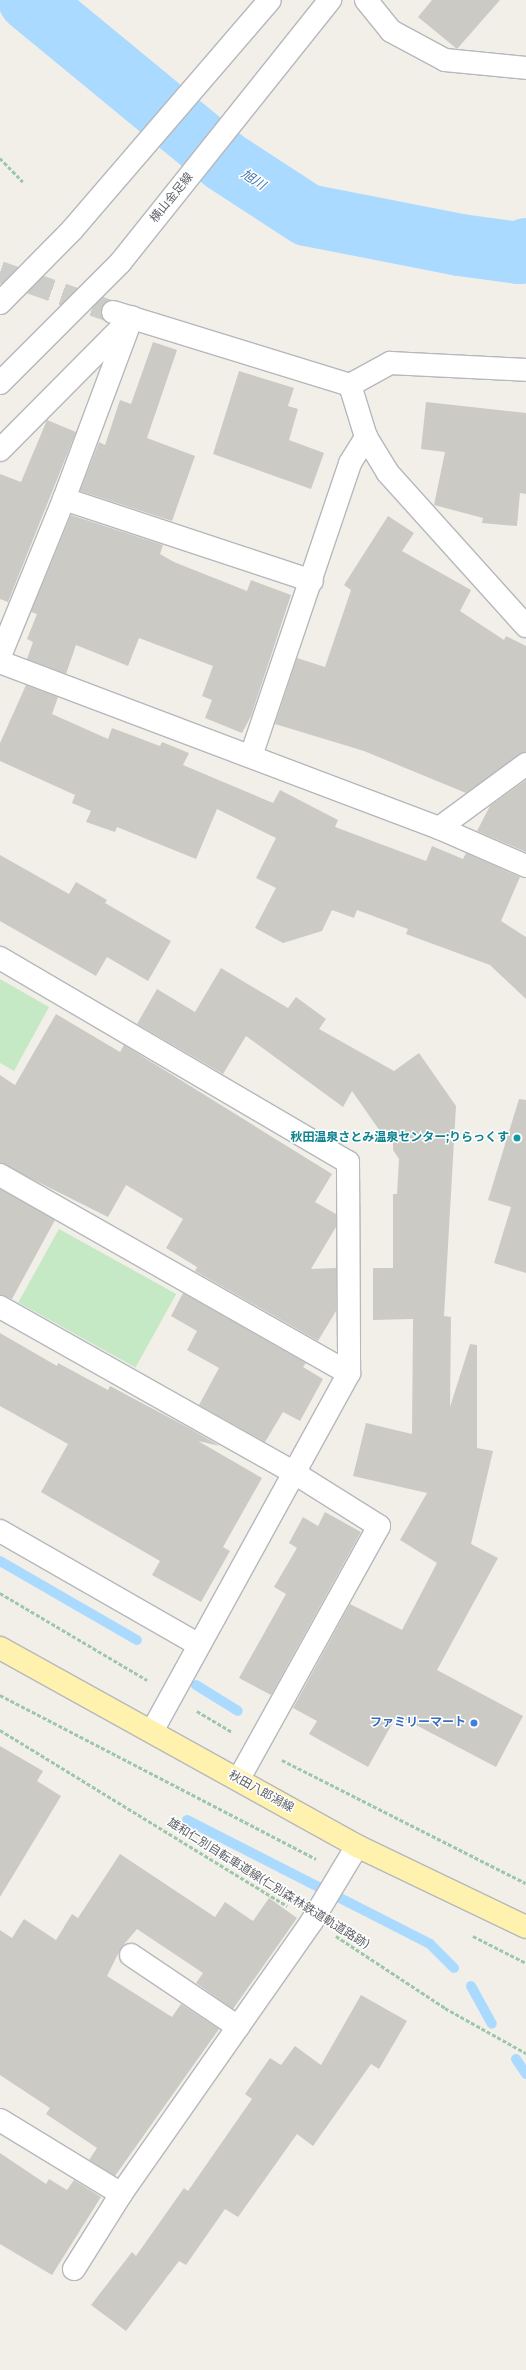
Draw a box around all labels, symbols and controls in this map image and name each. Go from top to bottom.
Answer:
water label: 旭川 [238,166,268,194]
street label: 横山金足線 [148,170,196,226]
place label: 秋田温泉さとみ温泉センター;りらっくす [290,1131,509,1145]
marker: 秋田温泉さとみ温泉センター;りらっくす [512,1133,522,1143]
place label: ファミリーマート [370,1716,466,1730]
marker: ファミリーマート [469,1718,479,1728]
street label: 秋田八郎潟線 [226,1768,296,1816]
street label: 雄和仁別自転車道線(仁別森林鉄道軌道路跡) [165,1816,371,1952]

